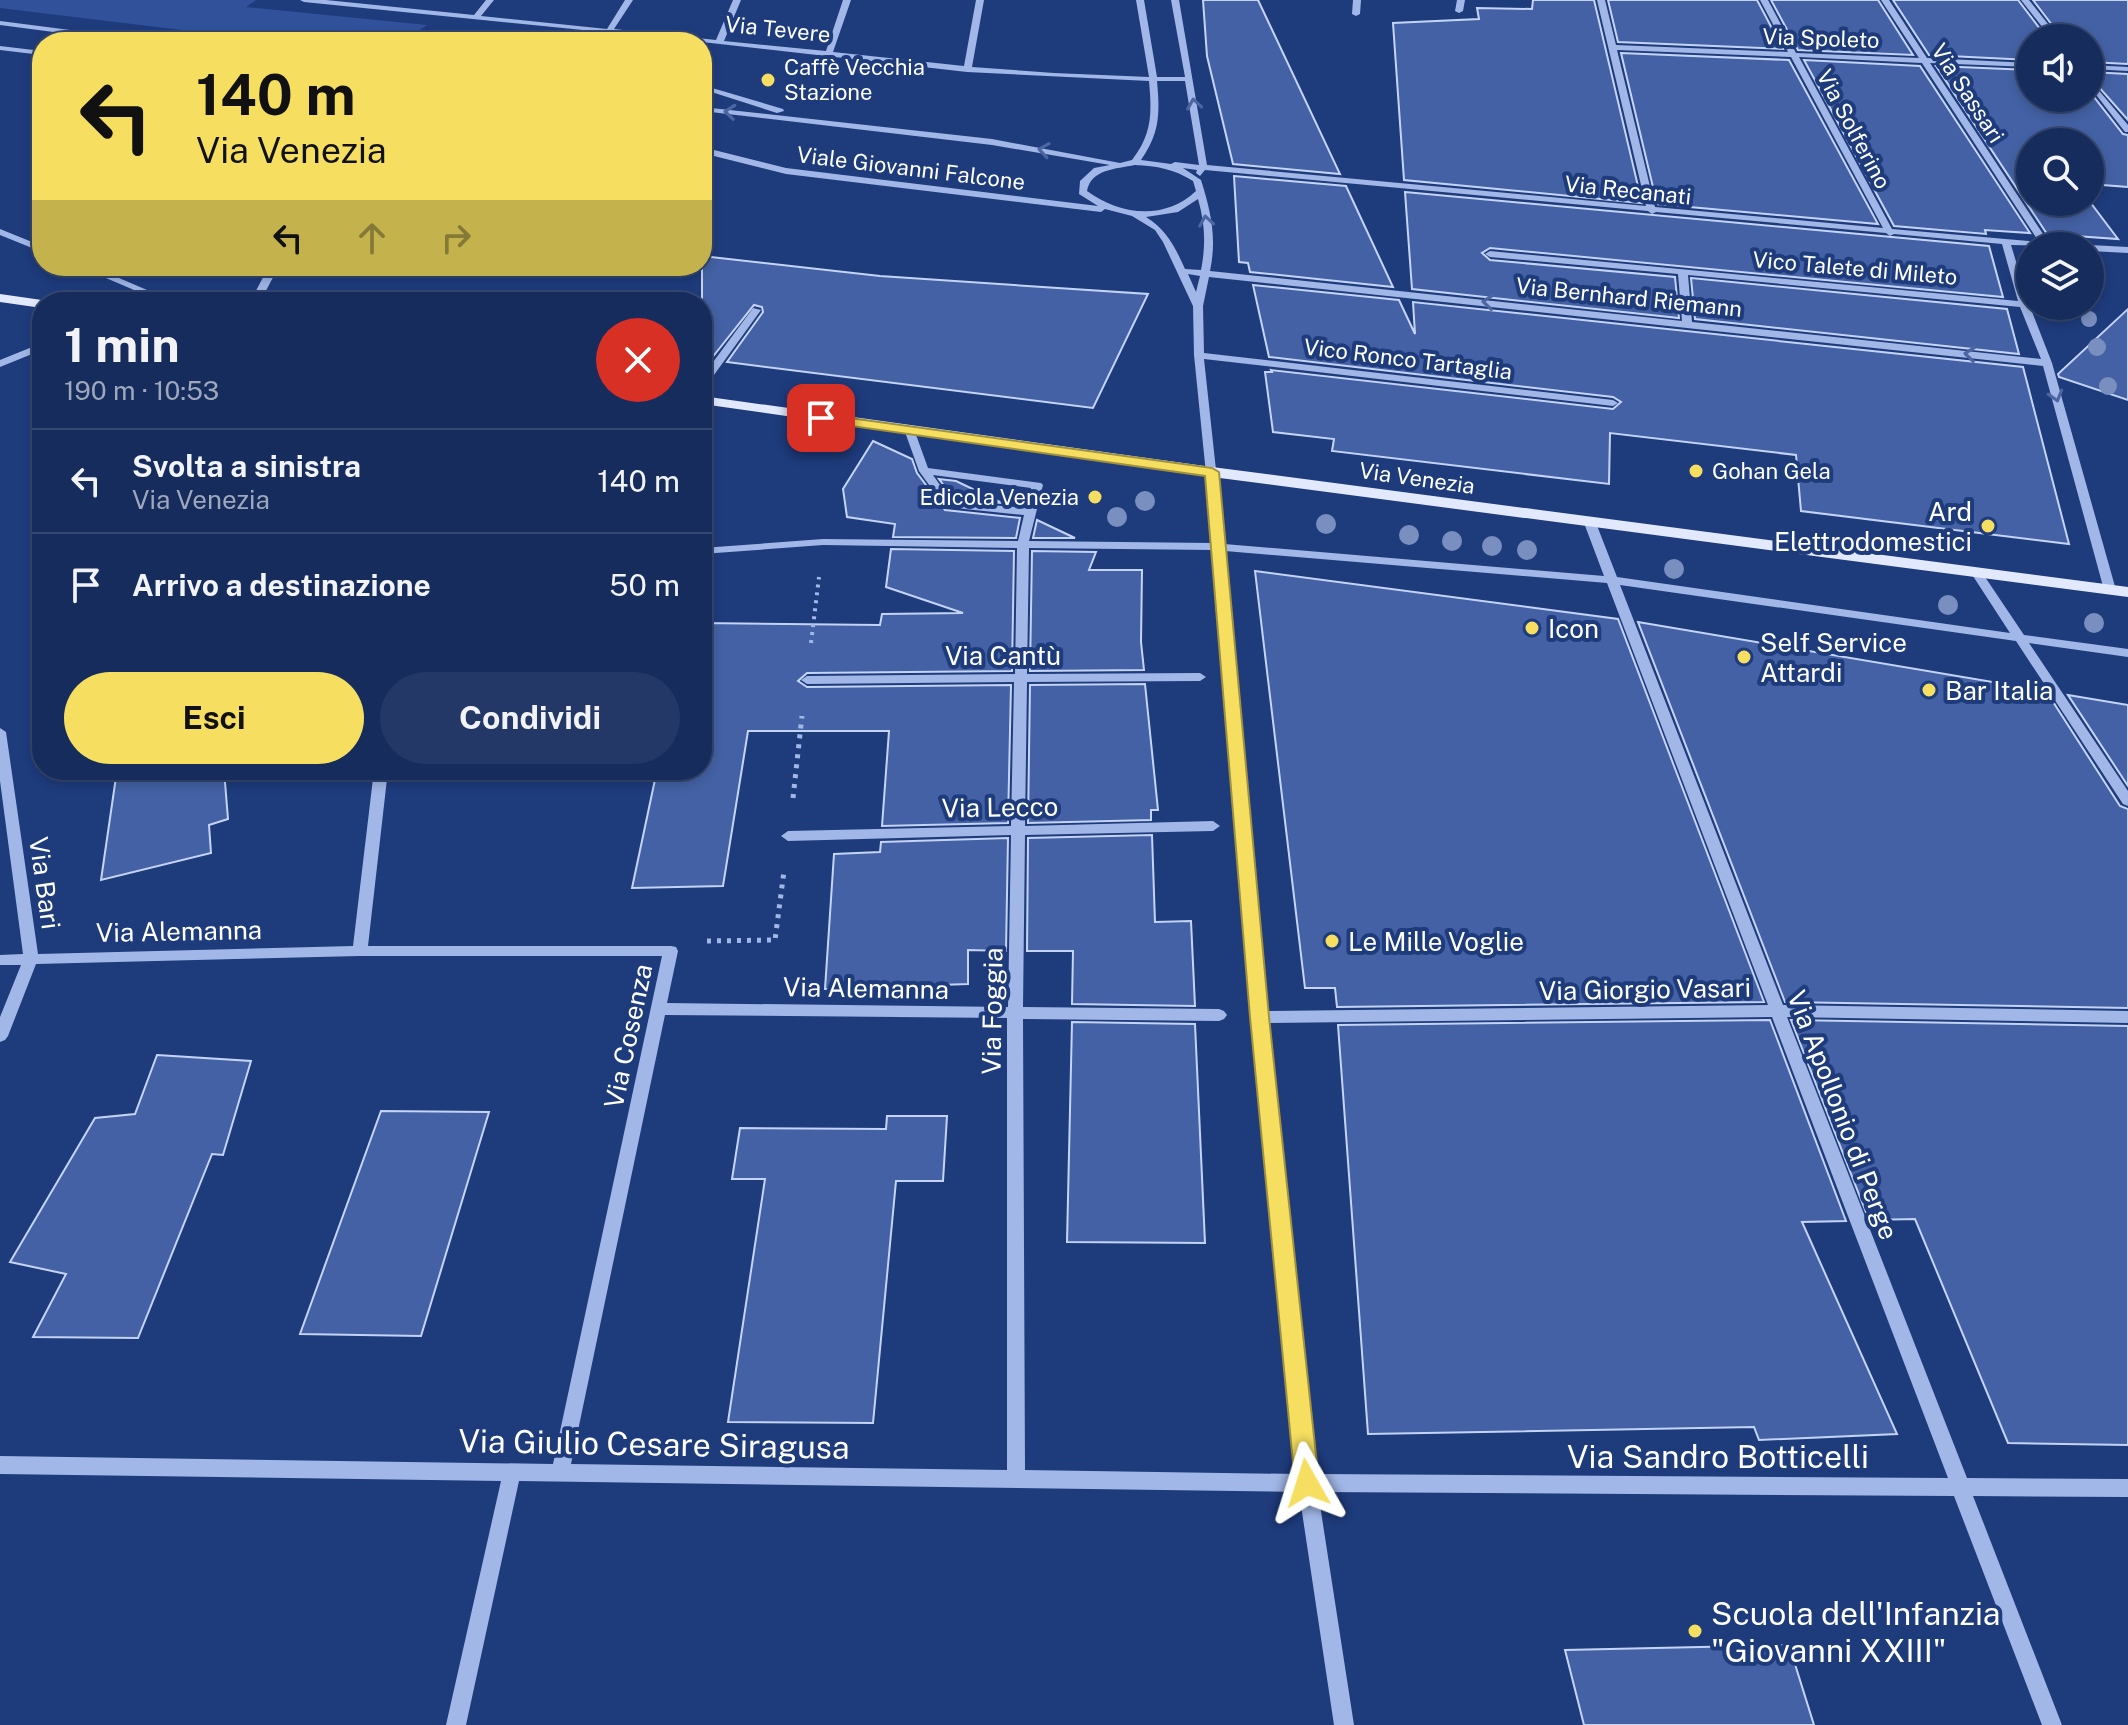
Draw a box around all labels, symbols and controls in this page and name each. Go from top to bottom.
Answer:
street label: Via Tevere [724,11,832,47]
street label: Via Spoleto [1762,23,1880,53]
map controls [2016,24,2104,320]
button: sound [2016,24,2104,112]
street label: Via Sassari [1926,39,2010,147]
place label: Caffè Vecchia Stazione [784,54,925,105]
text: 140 m [196,62,356,128]
icon: left [64,64,168,168]
street label: Via Solferino [1812,65,1896,193]
marker: Caffè Vecchia Stazione [759,71,777,89]
one-way arrow [1186,98,1203,111]
one-way arrow [723,104,736,121]
button: search [2016,128,2104,216]
text: Via Venezia [196,129,387,171]
street label: Viale Giovanni Falcone [795,141,1027,195]
one-way arrow [1037,142,1051,159]
street label: Via Recanati [1563,170,1693,210]
one-way arrow [1199,215,1216,228]
icon: left [266,216,310,260]
icon: ahead [350,216,394,260]
icon: right [434,216,478,260]
button: layers [2016,232,2104,320]
street label: Vico Talete di Mileto [1752,246,1958,290]
street label: Via Bernhard Riemann [1515,272,1743,322]
one-way arrow [1482,294,1495,311]
text: 1 min [64,316,180,373]
button: close [596,318,680,402]
street label: Vico Ronco Tartaglia [1302,333,1514,385]
one-way arrow [1963,346,1976,363]
text: 190 m · 10:53 [64,375,219,406]
pin [787,384,855,452]
one-way arrow [2047,389,2064,403]
icon: arrive [799,396,843,440]
text: Svolta a sinistra [132,448,361,484]
street label: Via Venezia [1357,457,1477,499]
place label: Gohan Gela [1712,458,1831,484]
icon: left [64,459,108,503]
marker: Gohan Gela [1687,462,1705,480]
text: 140 m [597,463,680,499]
text: Via Venezia [132,484,270,515]
place label: Edicola Venezia [920,484,1079,510]
marker: Edicola Venezia [1086,488,1104,506]
place label: Ard Elettrodomestici [1774,496,1972,557]
marker: Ard Elettrodomestici [1979,517,1997,535]
icon: arrive [64,563,108,607]
text: Arrivo a destinazione [132,567,431,603]
text: 50 m [609,567,680,603]
place label: Icon [1548,613,1599,644]
marker: Icon [1523,619,1541,637]
place label: Self Service Attardi [1760,627,1907,688]
street label: Via Cantù [945,640,1061,671]
marker: Self Service Attardi [1735,648,1753,666]
button: Esci [64,672,364,764]
button: Condividi [380,672,680,764]
place label: Bar Italia [1945,675,2054,706]
marker: Bar Italia [1920,681,1938,699]
street label: Via Lecco [941,790,1059,824]
street label: Via Bari [23,835,67,931]
street label: Via Alemanna [96,914,262,948]
place label: Le Mille Voglie [1348,926,1524,957]
marker: Le Mille Voglie [1323,932,1341,950]
street label: Via Foggia [975,947,1009,1075]
street label: Via Cosenza [598,961,658,1111]
street label: Via Alemanna [783,971,949,1005]
street label: Via Giorgio Vasari [1539,972,1751,1006]
street label: Via Apollonio di Perge [1781,986,1905,1244]
street label: Via Giulio Cesare Siragusa [458,1422,850,1466]
street label: Via Sandro Botticelli [1567,1438,1869,1475]
position arrow [1265,1441,1349,1525]
place label: Scuola dell'Infanzia "Giovanni XXIII" [1711,1595,2001,1669]
marker: Scuola dell'Infanzia "Giovanni XXIII" [1686,1622,1704,1640]

